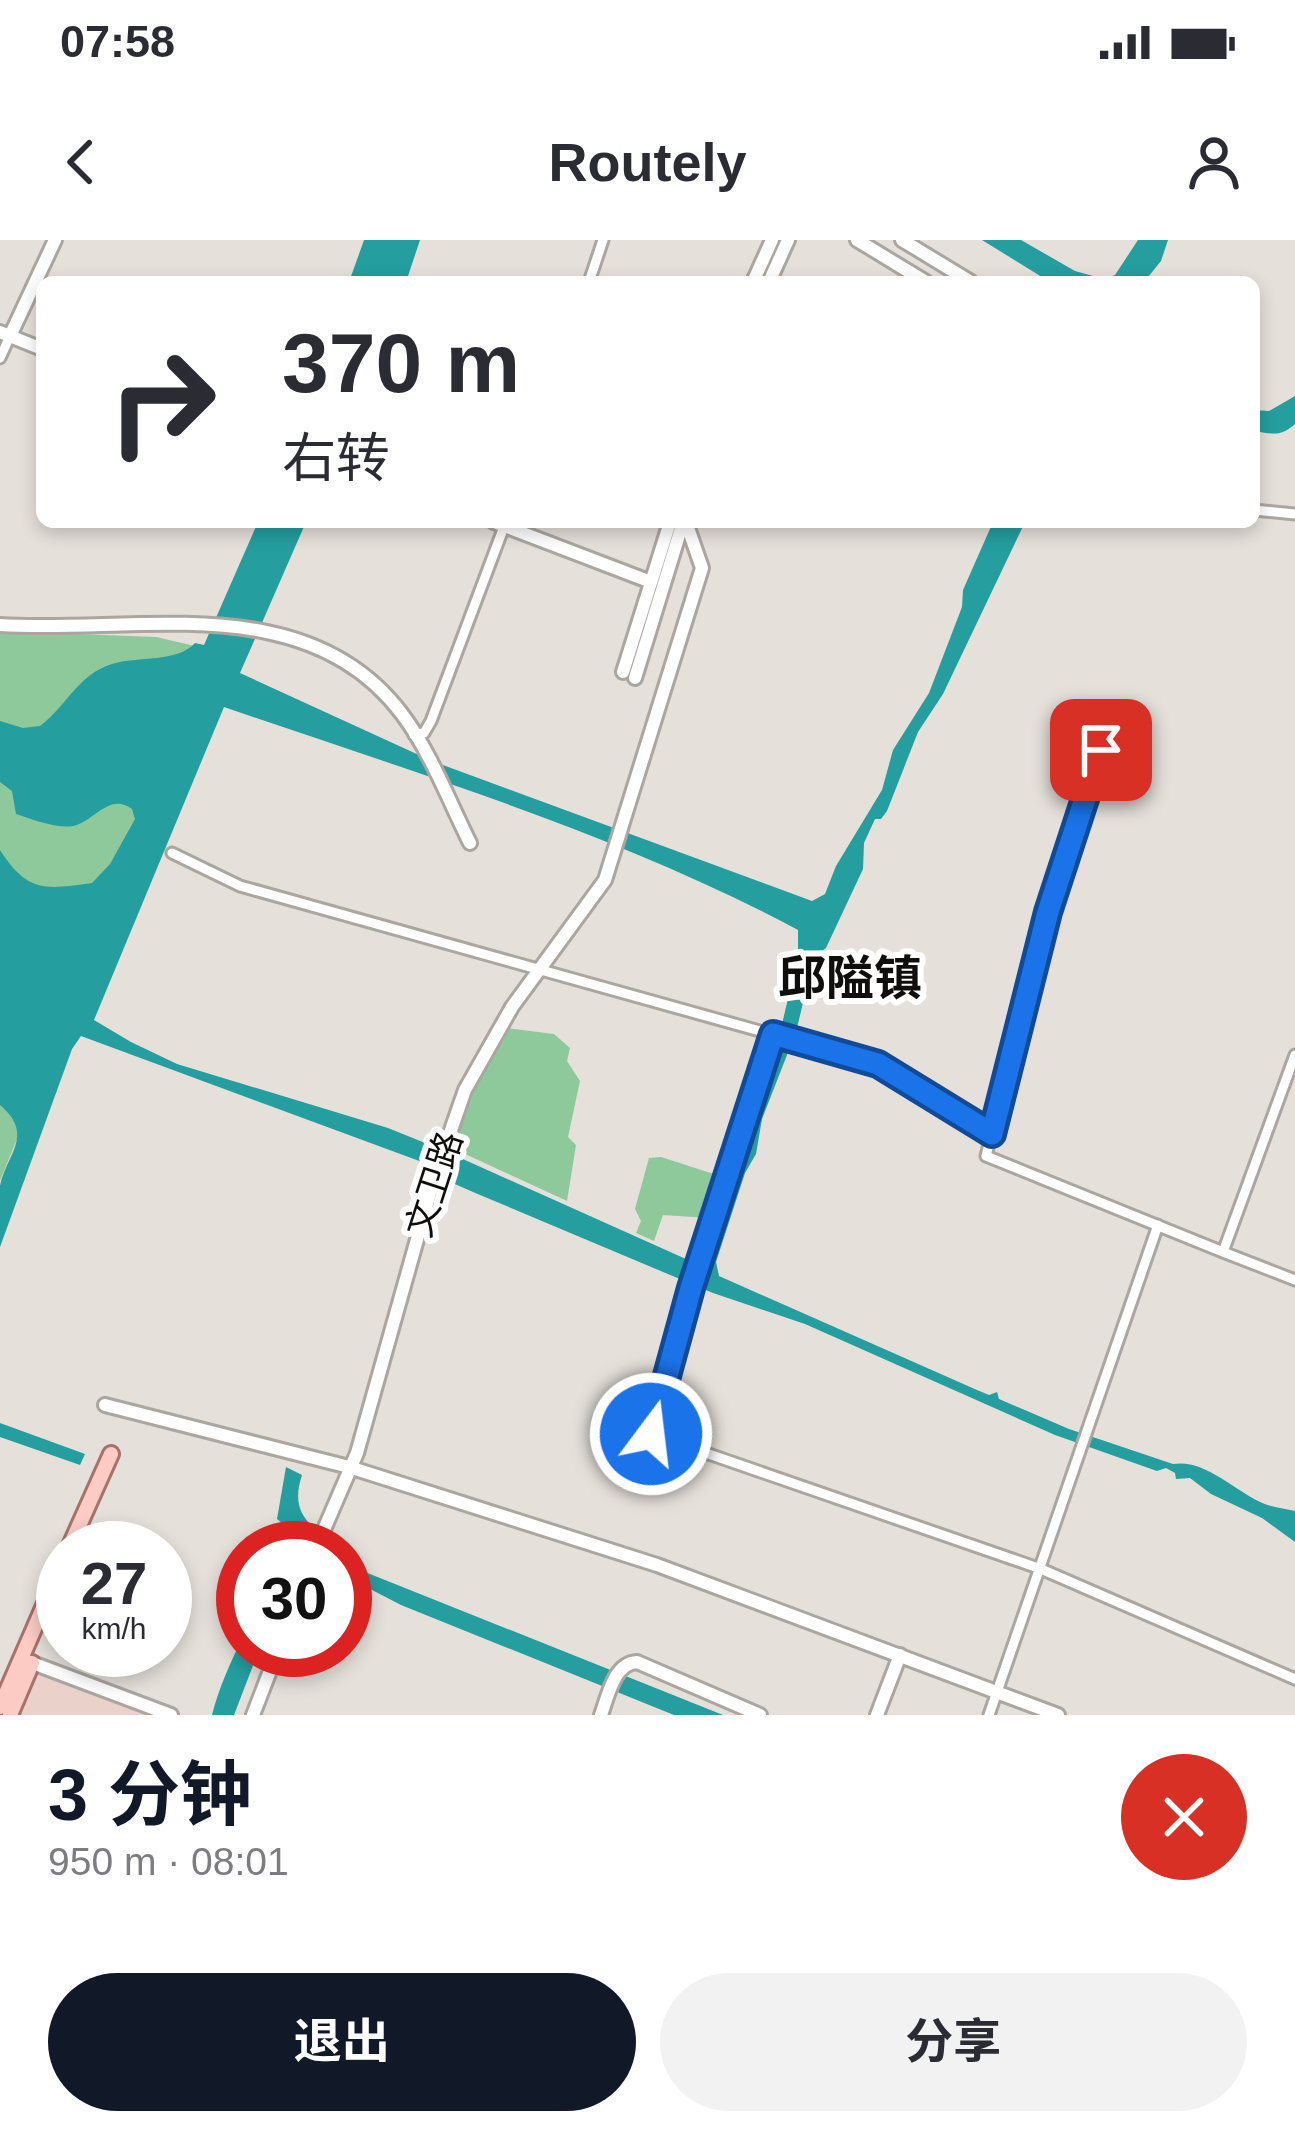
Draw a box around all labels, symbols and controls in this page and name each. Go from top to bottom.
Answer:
text: 07:58 [60,16,175,67]
icon: back [48,129,114,195]
icon: person [1181,129,1247,195]
text: Routely [548,132,747,192]
text: 370 m [282,316,520,410]
icon: right [84,324,240,480]
text: 右转 [282,428,390,488]
pin [1050,699,1152,801]
icon: arrive [1068,717,1134,783]
district label: 邱隘镇 [778,952,922,1005]
street label: 文卫路 [398,1126,470,1242]
position arrow [588,1371,714,1497]
speed limit sign: 30 [216,1521,372,1677]
text: 27 [81,1550,147,1617]
text: km/h [81,1612,147,1645]
button: close [1121,1754,1247,1880]
text: 3 分钟 [48,1755,252,1835]
text: 950 m · 08:01 [48,1840,289,1883]
button: 退出 [48,1973,636,2111]
button: 分享 [660,1973,1247,2111]

